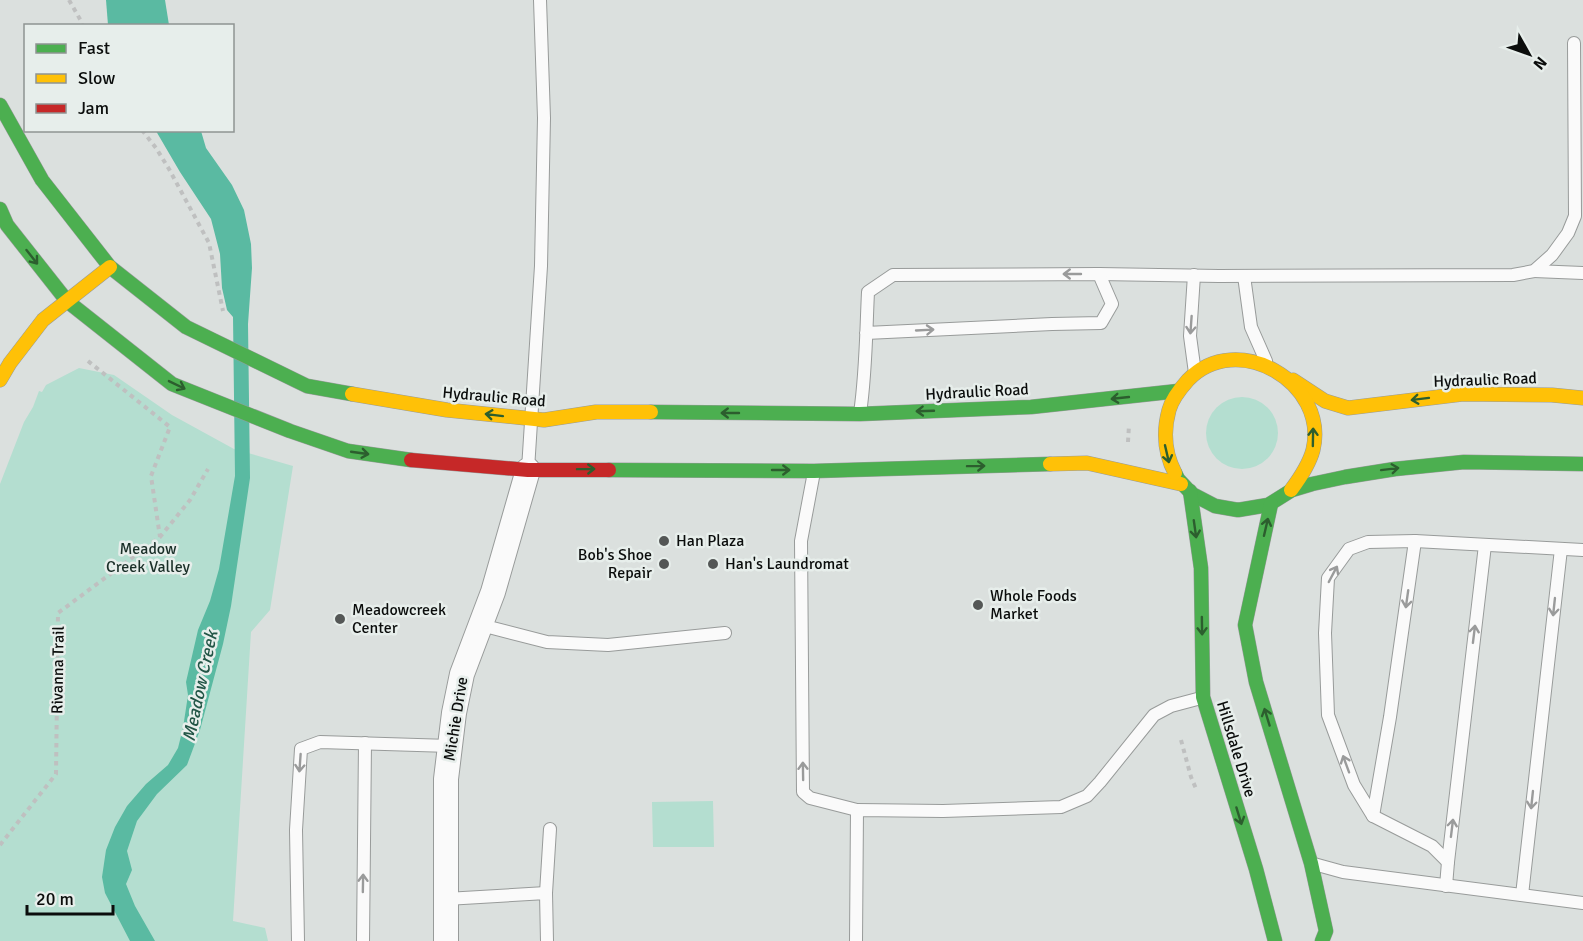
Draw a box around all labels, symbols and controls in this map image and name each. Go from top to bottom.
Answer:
legend [24,24,234,132]
north arrow [1499,24,1559,84]
text: Fast [78,37,110,59]
text: N [1528,52,1551,74]
text: Slow [78,67,115,89]
text: Jam [78,97,109,119]
one-way arrow [26,249,39,265]
one-way arrow [1063,268,1083,280]
one-way arrow [1185,314,1196,334]
one-way arrow [914,324,934,335]
street label: Hydraulic Road [1433,368,1537,392]
street label: Hydraulic Road [925,379,1029,405]
one-way arrow [168,380,186,392]
street label: Hydraulic Road [442,383,546,411]
one-way arrow [1110,392,1130,403]
one-way arrow [1411,394,1430,405]
one-way arrow [916,406,936,417]
one-way arrow [721,407,741,419]
one-way arrow [485,409,504,420]
one-way arrow [1308,428,1319,448]
one-way arrow [1162,444,1174,463]
one-way arrow [349,447,369,458]
one-way arrow [966,461,986,472]
one-way arrow [1379,463,1399,474]
one-way arrow [576,464,596,475]
one-way arrow [771,464,791,476]
one-way arrow [1260,518,1272,537]
one-way arrow [1190,519,1201,539]
place label: Han Plaza [676,531,744,551]
marker: Han Plaza [657,534,671,548]
park label: Meadow Creek Valley [106,539,190,577]
place label: Bob's Shoe Repair [578,545,652,583]
place label: Han's Laundromat [725,554,849,574]
marker: Bob's Shoe Repair [657,557,671,571]
marker: Han's Laundromat [706,557,720,571]
one-way arrow [1327,565,1339,583]
place label: Whole Foods Market [990,586,1077,624]
one-way arrow [1401,589,1412,609]
one-way arrow [1548,596,1559,616]
marker: Whole Foods Market [971,598,985,612]
place label: Meadowcreek Center [352,600,446,638]
marker: Meadowcreek Center [333,612,347,626]
one-way arrow [1196,616,1208,636]
street label: Rivanna Trail [47,625,69,714]
one-way arrow [1469,625,1480,645]
water label: Meadow Creek [178,627,223,743]
street label: Michie Drive [439,675,473,763]
street label: Hillsdale Drive [1212,698,1260,800]
one-way arrow [1261,708,1272,727]
one-way arrow [295,753,306,773]
one-way arrow [1340,755,1351,774]
one-way arrow [797,761,809,781]
one-way arrow [1527,790,1538,810]
one-way arrow [1234,806,1245,825]
one-way arrow [1447,819,1458,838]
one-way arrow [358,873,369,893]
scale bar [27,878,112,916]
text: 20 m [36,888,74,910]

